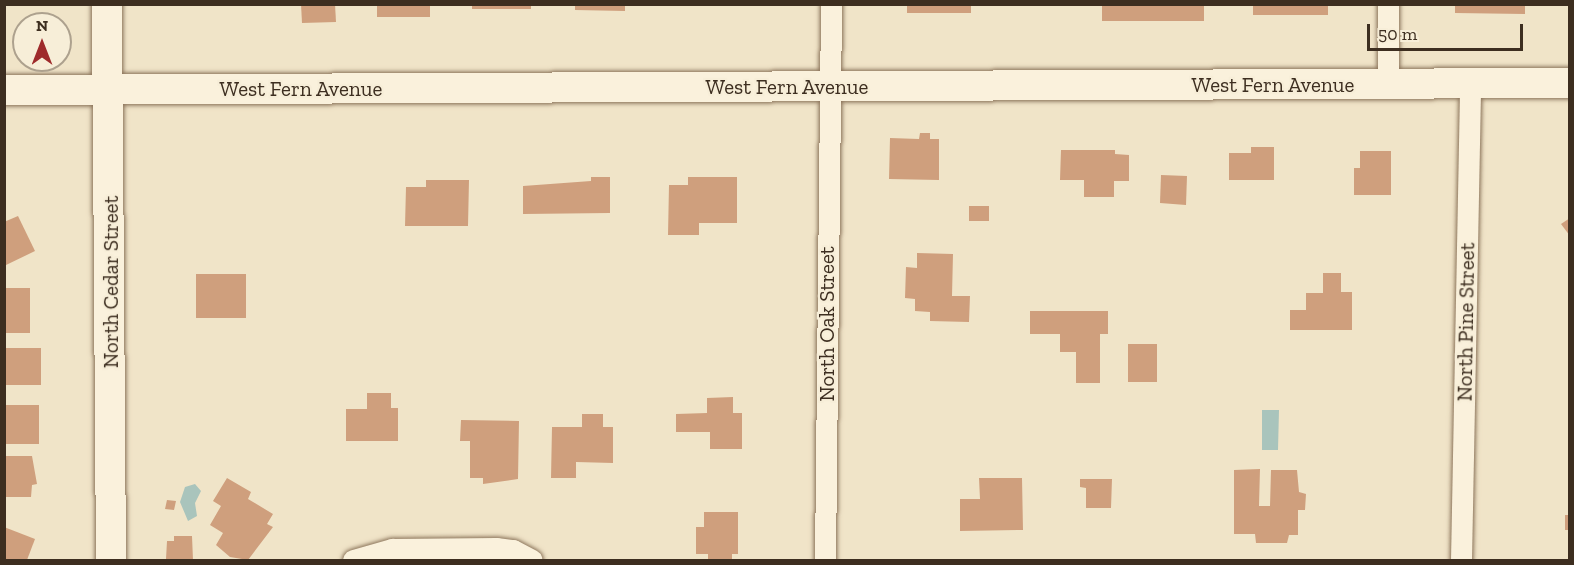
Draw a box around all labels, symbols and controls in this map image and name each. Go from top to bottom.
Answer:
north arrow [12,12,72,72]
scale bar [1370,12,1526,50]
text: N [36,16,48,35]
text: 50 m [1378,23,1417,45]
street label: West Fern Avenue [1191,72,1355,98]
street label: West Fern Avenue [705,74,869,100]
street label: West Fern Avenue [219,76,383,102]
street label: North Cedar Street [98,196,124,368]
street label: North Pine Street [1452,242,1480,402]
street label: North Oak Street [814,246,840,402]

